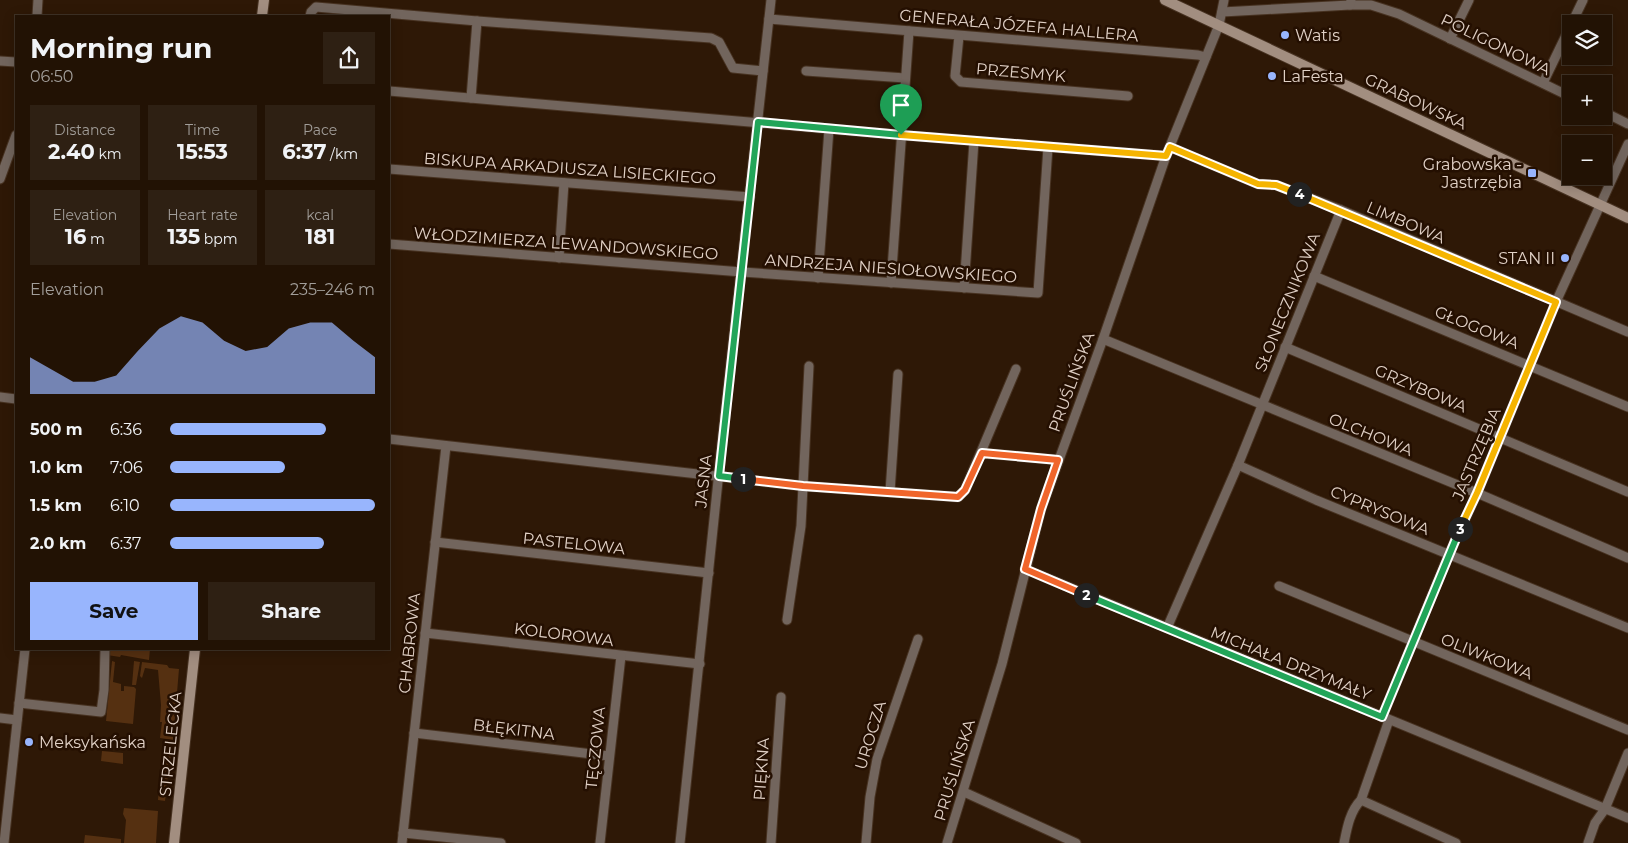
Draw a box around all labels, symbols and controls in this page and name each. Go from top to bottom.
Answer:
street label: GENERAŁA JÓZEFA HALLERA [899,6,1140,45]
street label: POLIGONOWA [1438,10,1554,79]
map controls [1562,15,1612,185]
button: layers [1562,15,1612,65]
place label: Watis [1295,26,1340,45]
marker: Watis [1279,29,1291,41]
text: Morning run [30,31,212,65]
button: share [323,32,375,84]
street label: PRZESMYK [975,59,1067,86]
text: 06:50 [30,67,73,86]
place label: LaFesta [1282,67,1344,86]
marker: LaFesta [1266,70,1278,82]
street label: GRABOWSKA [1362,70,1470,134]
button: + [1562,75,1612,125]
pin [880,84,922,135]
icon: arrive [887,91,915,119]
text: Distance [54,121,116,139]
text: Time [185,121,220,139]
text: Pace [303,121,337,139]
button: − [1562,135,1612,185]
text: 2.40 [48,139,95,164]
text: 15:53 [177,139,228,164]
text: 6:37 [282,139,326,164]
text: km [95,145,122,163]
text: /km [326,145,358,163]
street label: BISKUPA ARKADIUSZA LISIECKIEGO [423,149,717,188]
place label: Grabowska - Jastrzębia [1423,155,1522,192]
marker: Grabowska - Jastrzębia [1526,167,1538,179]
pin: 4 [1286,182,1312,206]
text: 4 [1295,185,1304,203]
street label: LIMBOWA [1364,197,1448,248]
text: Elevation [52,206,117,224]
text: Heart rate [167,206,238,224]
text: kcal [306,206,334,224]
street label: WŁODZIMIERZA LEWANDOWSKIEGO [413,223,719,264]
text: 16 [65,224,86,249]
text: 135 [167,224,200,249]
text: 181 [305,224,335,249]
street label: SŁONECZNIKOWA [1251,229,1324,375]
text: m [86,230,105,248]
text: bpm [200,230,238,248]
place label: STAN II [1498,249,1555,268]
street label: ANDRZEJA NIESIOŁOWSKIEGO [764,250,1018,287]
marker: STAN II [1559,252,1571,264]
text: Elevation [30,280,104,299]
text: 235–246 m [290,280,375,299]
street label: GŁOGOWA [1432,302,1522,353]
street label: PRUŚLIŃSKA [1045,329,1099,435]
street label: GRZYBOWA [1372,361,1470,417]
street label: JASTRZĘBIA [1448,404,1505,504]
street label: OLCHOWA [1326,409,1416,460]
text: 500 m [30,420,83,439]
text: 6:36 [110,420,142,439]
street label: JASNA [691,453,716,510]
text: 1.0 km [30,458,83,477]
text: 7:06 [110,458,143,477]
pin: 1 [730,466,756,492]
text: 1 [741,470,746,488]
street label: CYPRYSOWA [1327,482,1433,539]
text: 1.5 km [30,496,82,515]
text: 6:10 [110,496,140,515]
pin: 3 [1448,516,1472,542]
text: 3 [1456,520,1465,538]
street label: PASTELOWA [522,529,627,558]
text: 2.0 km [30,534,86,553]
text: 6:37 [110,534,141,553]
button: Save [30,582,198,640]
button: Share [208,582,375,640]
pin: 2 [1074,582,1098,608]
text: 2 [1082,586,1091,604]
street label: CHABROWA [395,591,424,694]
street label: KOLOROWA [513,619,615,650]
street label: MICHAŁA DRZYMAŁY [1208,623,1375,705]
street label: OLIWKOWA [1438,629,1536,684]
street label: STRZELECKA [156,690,186,797]
street label: UROCZA [851,698,890,772]
street label: TĘCZOWA [582,705,609,790]
street label: BŁĘKITNA [472,715,556,744]
street label: PRUŚLIŃSKA [930,717,979,823]
place label: Meksykańska [39,733,146,752]
marker: Meksykańska [23,736,35,748]
street label: PIĘKNA [750,737,773,801]

